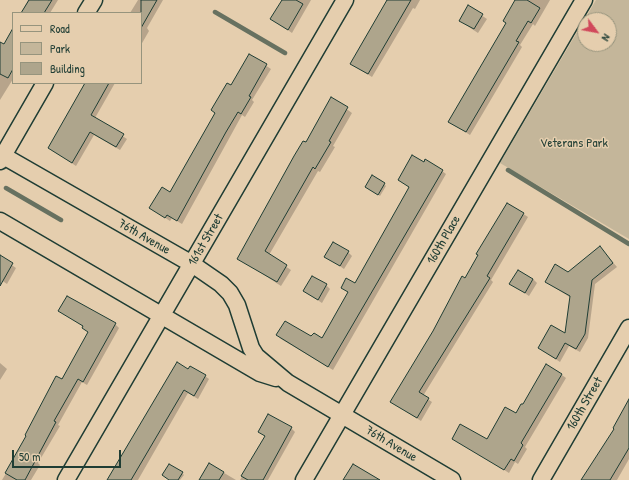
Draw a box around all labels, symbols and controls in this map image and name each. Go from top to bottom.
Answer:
legend [12,12,142,84]
north arrow [577,12,617,52]
text: Road [50,20,70,37]
text: N [599,32,614,44]
text: Park [50,40,70,57]
text: Building [50,60,85,77]
park label: Veterans Park [540,136,608,152]
street label: 161st Street [185,211,227,269]
street label: 160th Place [424,213,464,267]
street label: 76th Avenue [115,216,173,258]
street label: 160th Street [564,375,606,433]
street label: 76th Avenue [362,423,420,465]
scale bar [14,442,123,468]
text: 50 m [19,448,40,465]

